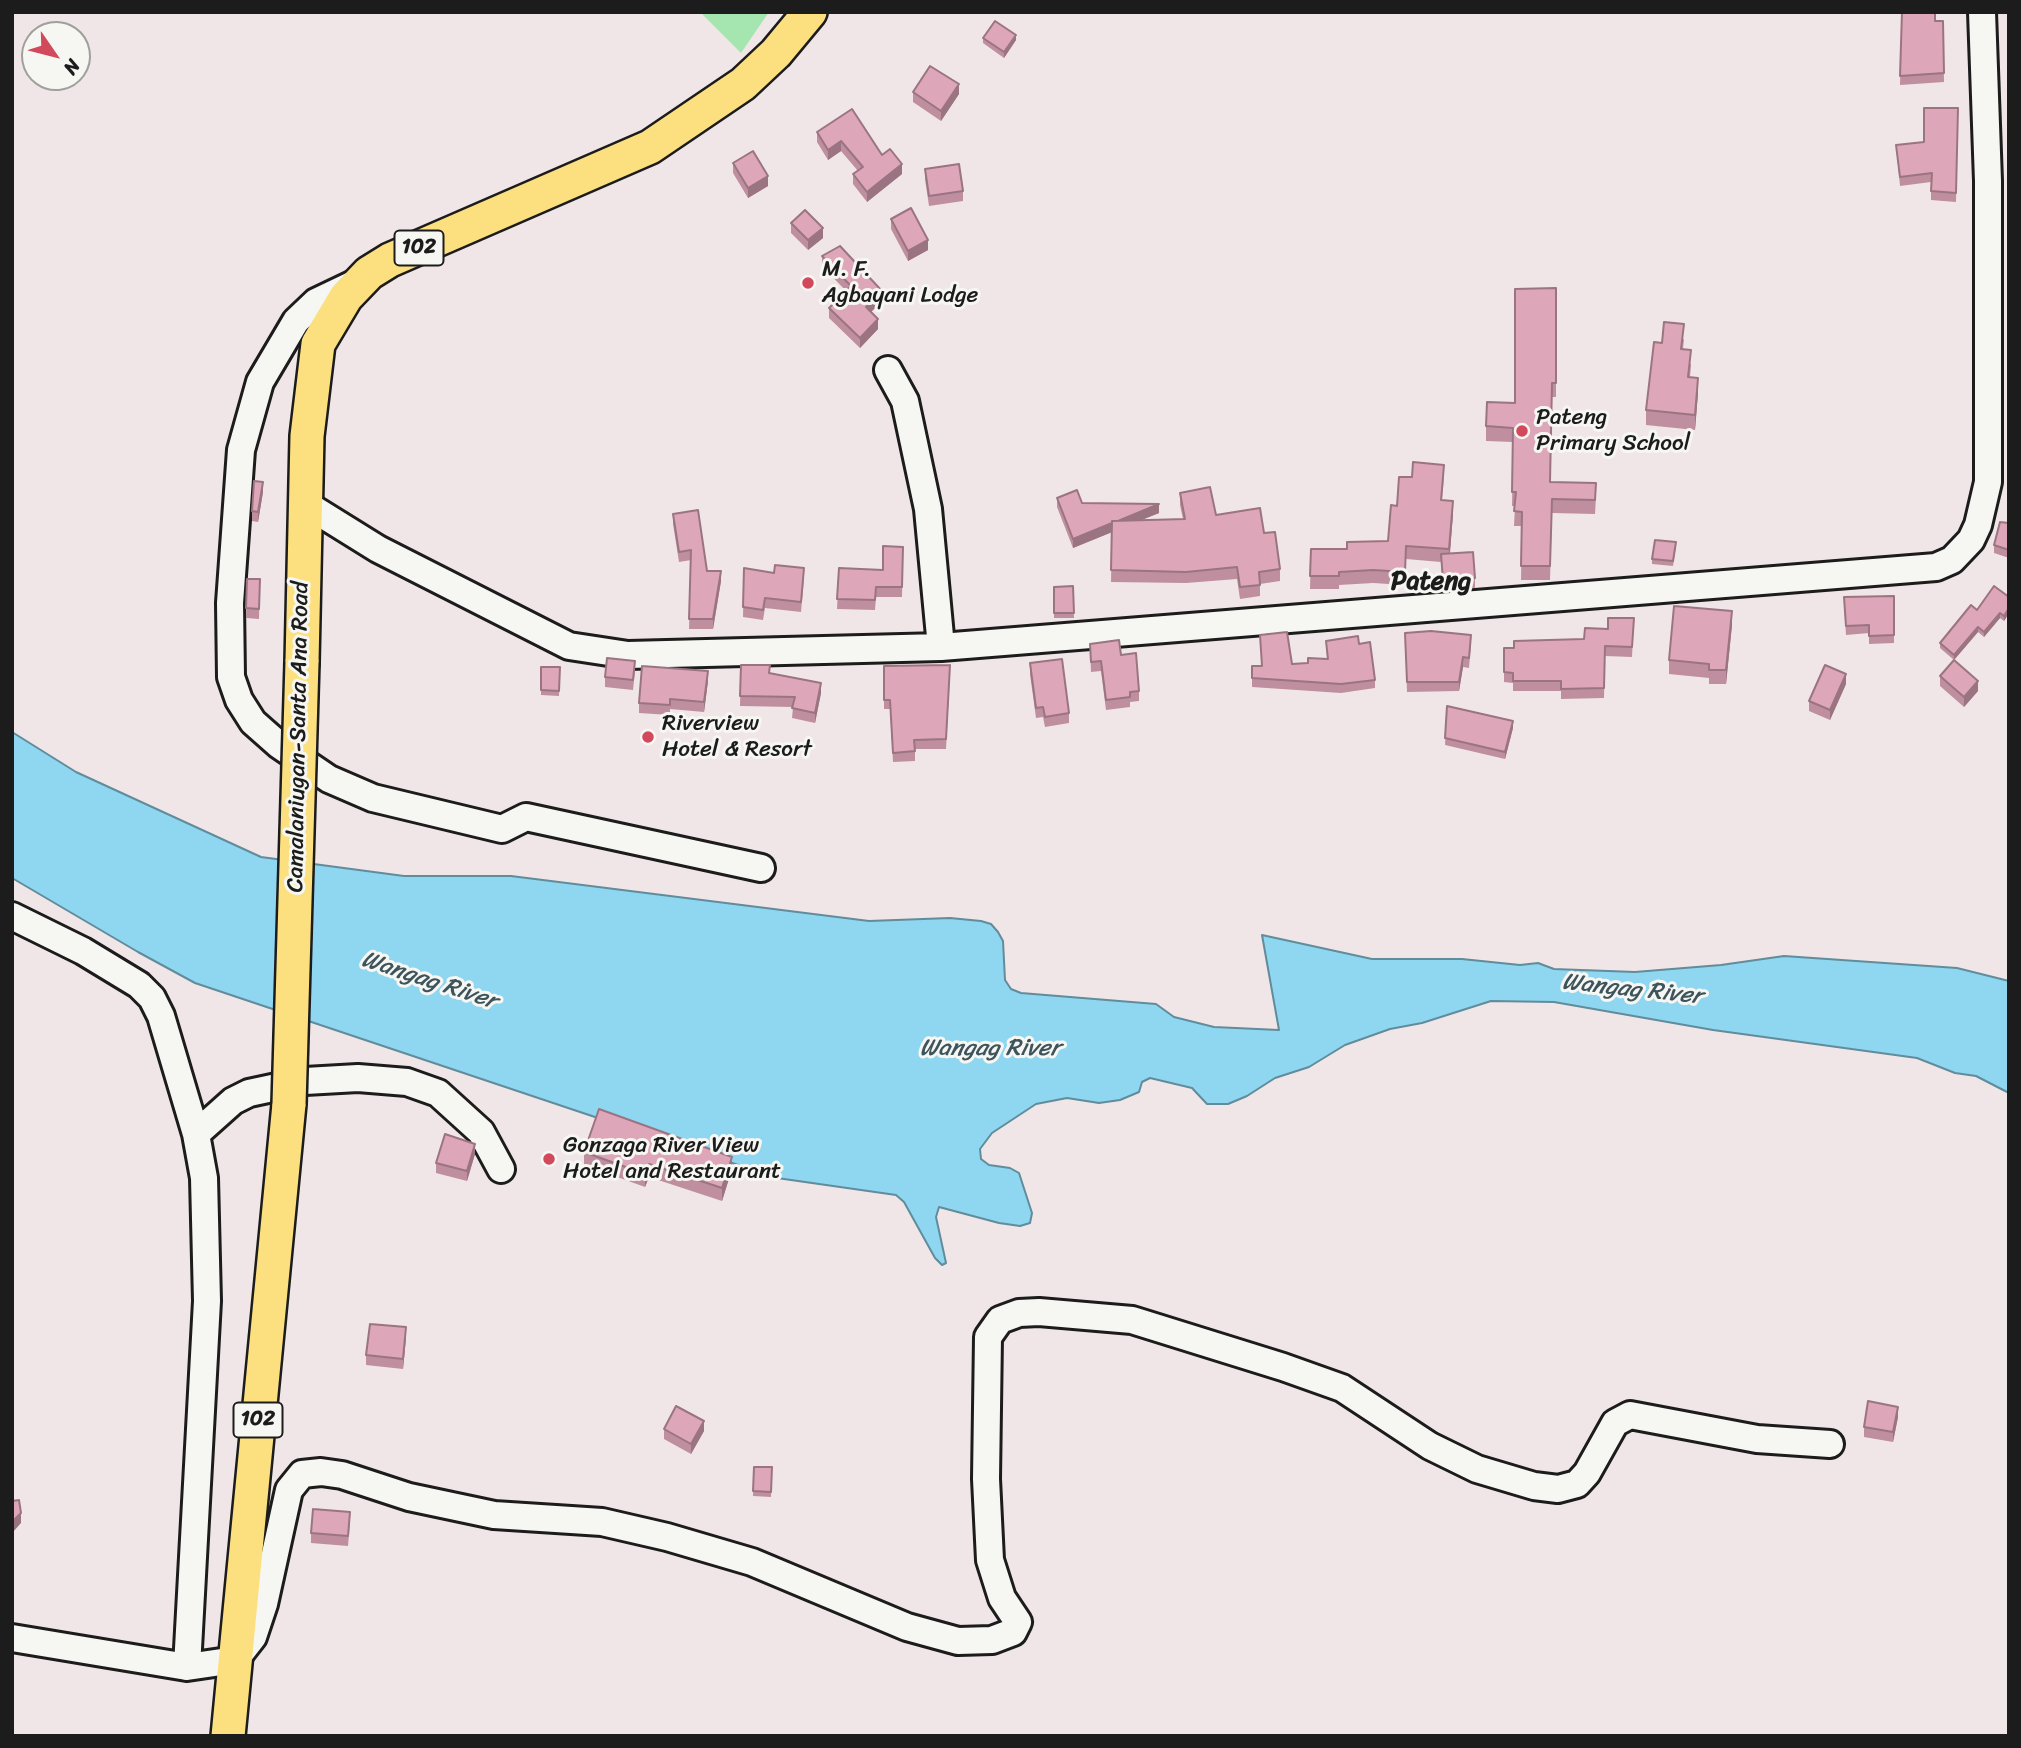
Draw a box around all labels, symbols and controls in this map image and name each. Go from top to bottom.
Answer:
north arrow [21,21,91,91]
text: N [55,52,89,82]
road number: 102 [394,230,444,266]
place label: M. F. Agbayani Lodge [822,256,978,310]
marker: M. F. Agbayani Lodge [800,275,816,291]
place label: Pateng Primary School [1536,404,1690,458]
marker: Pateng Primary School [1514,423,1530,439]
district label: Pateng [1391,566,1471,598]
street label: Camalaniugan-Santa Ana Road [282,581,316,893]
place label: Riverview Hotel & Resort [662,710,812,764]
marker: Riverview Hotel & Resort [640,729,656,745]
water label: Wangag River [358,946,500,1016]
water label: Wangag River [1561,968,1703,1012]
water label: Wangag River [920,1035,1060,1063]
place label: Gonzaga River View Hotel and Restaurant [563,1132,781,1186]
marker: Gonzaga River View Hotel and Restaurant [541,1151,557,1167]
road number: 102 [233,1402,282,1438]

